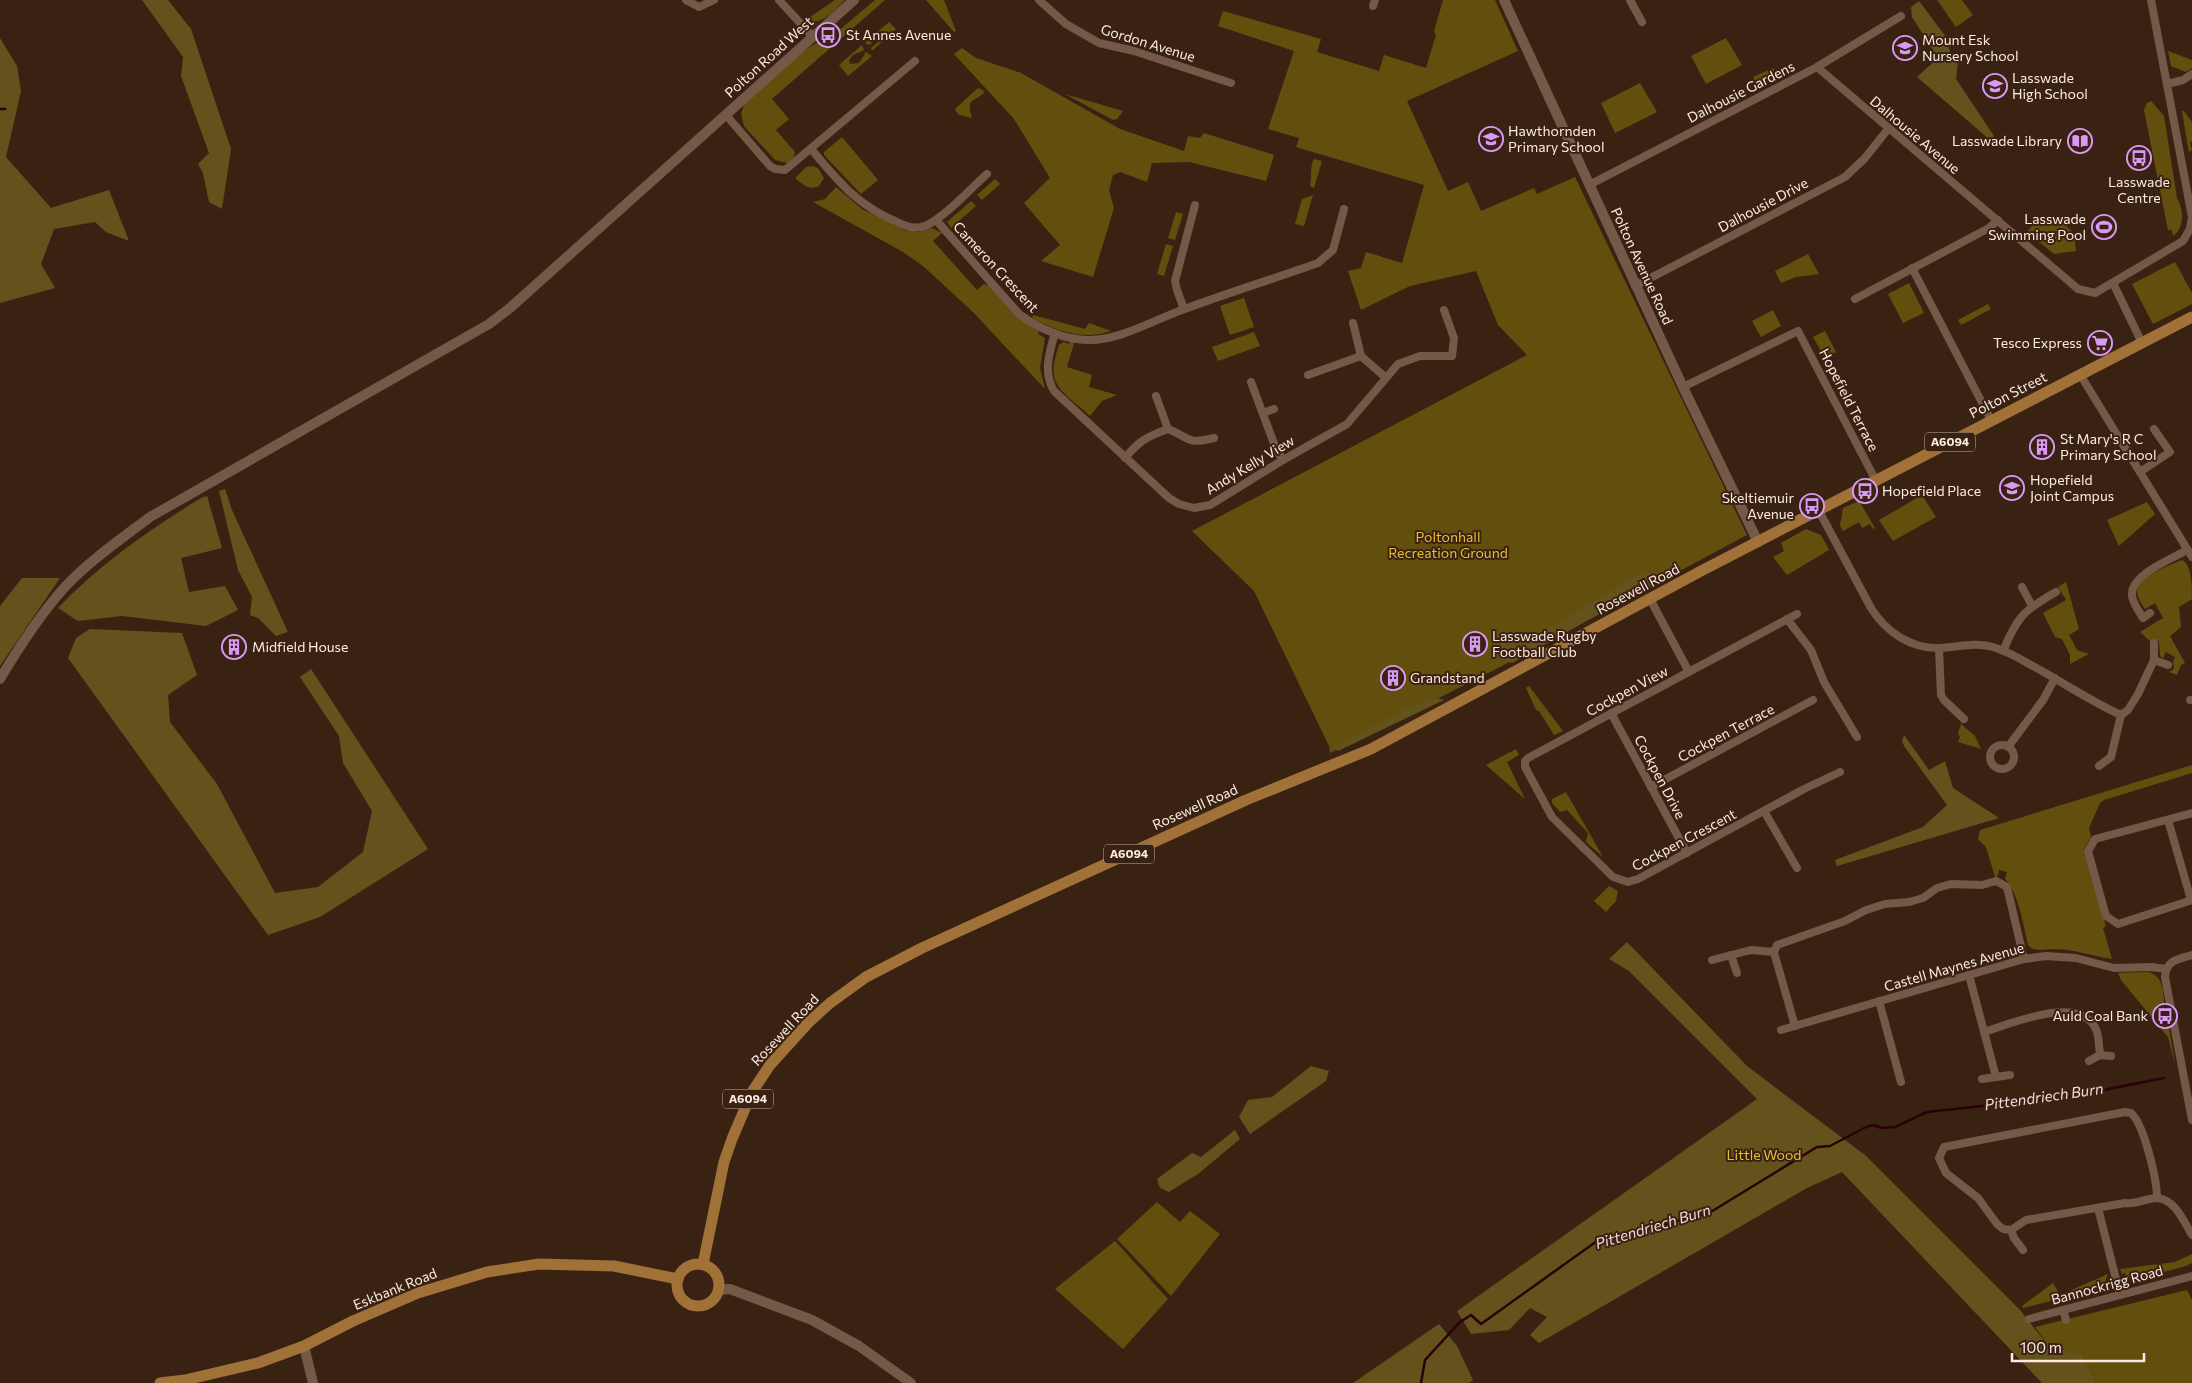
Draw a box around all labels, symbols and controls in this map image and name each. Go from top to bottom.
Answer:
street label: Polton Road West [721,12,817,101]
street label: Gordon Avenue [1099,20,1197,65]
bus stop icon: St Annes Avenue [815,22,841,48]
place label: St Annes Avenue [846,26,951,43]
place label: Mount Esk Nursery School [1922,31,2018,64]
school or university icon: Mount Esk Nursery School [1892,35,1918,61]
street label: Dalhousie Gardens [1684,57,1797,126]
place label: Lasswade High School [2012,69,2088,102]
school or university icon: Lasswade High School [1982,73,2008,99]
street label: Dalhousie Avenue [1867,92,1964,177]
place label: Hawthornden Primary School [1508,122,1604,155]
school or university icon: Hawthornden Primary School [1478,126,1504,152]
library icon: Lasswade Library [2067,128,2093,154]
place label: Lasswade Library [1952,132,2062,149]
bus stop icon: Lasswade Centre [2126,145,2152,171]
place label: Lasswade Centre [2108,173,2170,206]
street label: Dalhousie Drive [1715,174,1811,235]
street label: Polton Avenue Road [1608,205,1677,327]
place label: Lasswade Swimming Pool [1988,210,2086,243]
sports icon: Lasswade Swimming Pool [2091,214,2117,240]
street label: Cameron Crescent [950,218,1043,316]
supermarket icon: Tesco Express [2087,330,2113,356]
place label: Tesco Express [1993,334,2082,351]
street label: Hopefield Terrace [1816,345,1883,454]
street label: Polton Street [1966,368,2050,421]
place label: St Mary's R C Primary School [2060,430,2156,463]
street label: Andy Kelly View [1202,431,1297,498]
road number: A6094 [1925,432,1975,452]
building icon: St Mary's R C Primary School [2029,434,2055,460]
place label: Hopefield Joint Campus [2030,471,2114,504]
school or university icon: Hopefield Joint Campus [1999,475,2025,501]
bus stop icon: Hopefield Place [1852,478,1878,504]
place label: Hopefield Place [1882,482,1981,499]
place label: Skeltiemuir Avenue [1722,489,1794,522]
bus stop icon: Skeltiemuir Avenue [1799,493,1825,519]
park label: Poltonhall Recreation Ground [1388,528,1508,561]
street label: Rosewell Road [1593,560,1682,618]
place label: Lasswade Rugby Football Club [1492,627,1597,660]
building icon: Lasswade Rugby Football Club [1462,631,1488,657]
building icon: Midfield House [221,634,247,660]
place label: Midfield House [252,638,348,655]
street label: Cockpen View [1583,662,1671,719]
building icon: Grandstand [1380,665,1406,691]
place label: Grandstand [1410,669,1485,686]
street label: Cockpen Terrace [1675,700,1777,765]
street label: Cockpen Drive [1631,732,1690,822]
street label: Rosewell Road [1150,780,1240,833]
street label: Cockpen Crescent [1629,805,1739,874]
road number: A6094 [1104,844,1154,864]
street label: Castell Maynes Avenue [1882,938,2026,995]
street label: Rosewell Road [747,990,822,1069]
bus stop icon: Auld Coal Bank [2152,1003,2178,1029]
place label: Auld Coal Bank [2053,1007,2148,1024]
water label: Pittendriech Burn [1983,1079,2104,1113]
road number: A6094 [723,1090,773,1108]
park label: Little Wood [1727,1146,1801,1163]
water label: Pittendriech Burn [1593,1200,1713,1252]
street label: Bannockrigg Road [2049,1261,2165,1308]
street label: Eskbank Road [350,1264,439,1313]
scale bar [2012,1330,2144,1362]
text: 100 m [2020,1338,2062,1356]

